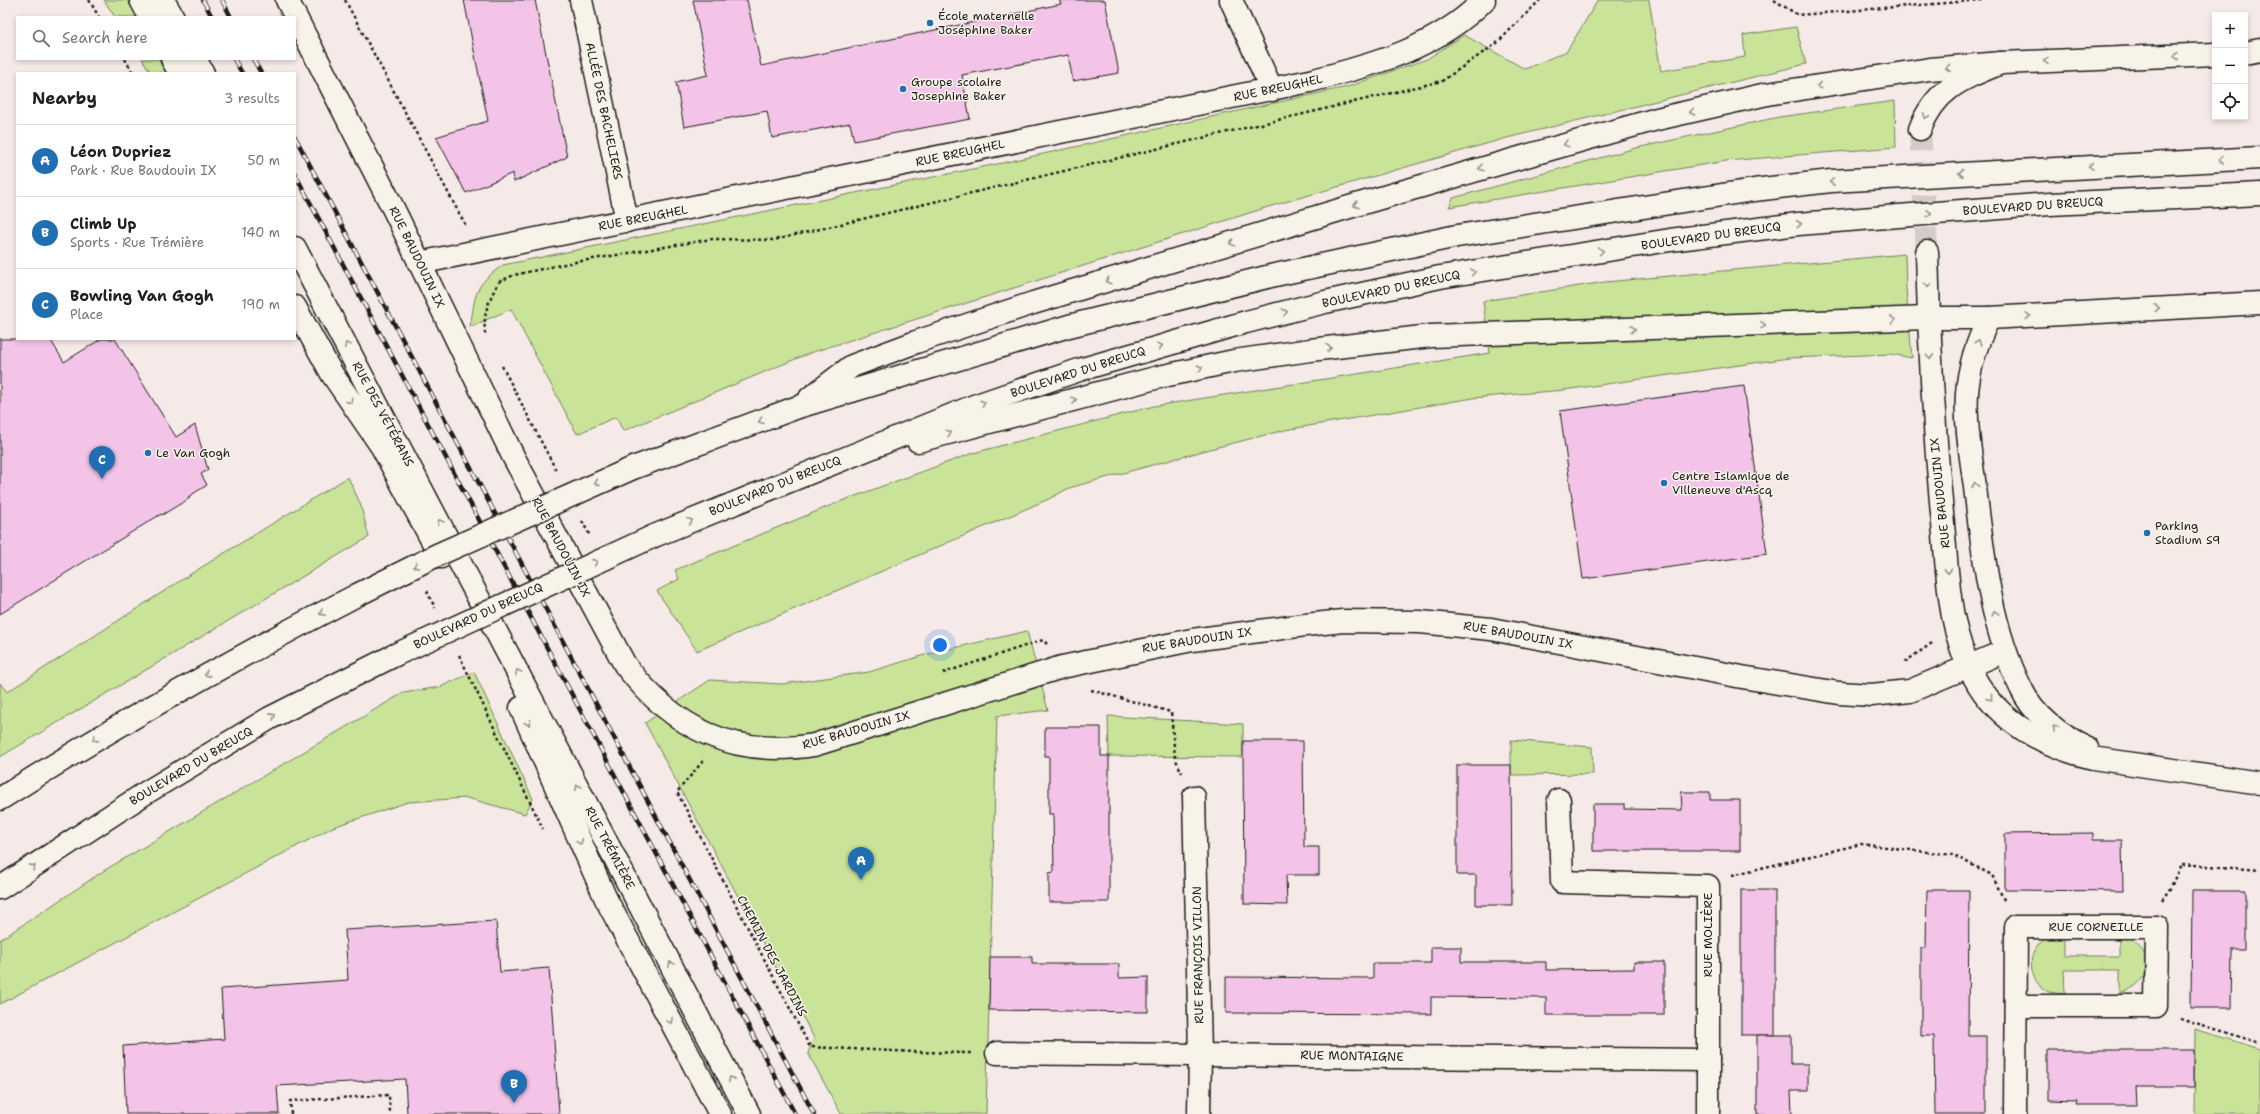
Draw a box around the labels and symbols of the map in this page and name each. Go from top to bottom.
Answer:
place label: École maternelle Joséphine Baker [938,8,1035,38]
marker: École maternelle Joséphine Baker [925,18,935,28]
street label: ALLÉE DES BACHELIERS [582,41,626,182]
one-way arrow [2173,51,2179,60]
one-way arrow [2043,57,2049,65]
one-way arrow [1945,63,1951,72]
street label: RUE BREUGHEL [1232,71,1324,105]
place label: Groupe scolaire Josephine Baker [911,74,1007,104]
one-way arrow [1816,81,1823,90]
marker: Groupe scolaire Josephine Baker [898,84,908,94]
one-way arrow [1689,107,1695,115]
one-way arrow [1922,113,1930,120]
street label: RUE BREUGHEL [914,136,1006,170]
one-way arrow [1563,140,1570,148]
one-way arrow [2218,155,2224,164]
one-way arrow [2088,162,2094,171]
one-way arrow [1478,164,1484,172]
one-way arrow [1958,169,1964,177]
one-way arrow [1829,177,1835,186]
street label: BOULEVARD DU BREUCQ [1962,193,2104,219]
one-way arrow [1353,200,1360,209]
street label: RUE BREUGHEL [597,201,689,235]
street label: RUE BAUDOUIN IX [386,204,449,311]
one-way arrow [1926,208,1932,217]
street label: BOULEVARD DU BREUCQ [1640,218,1782,254]
one-way arrow [1796,220,1803,229]
one-way arrow [1229,238,1236,247]
one-way arrow [1598,247,1604,256]
street label: BOULEVARD DU BREUCQ [1320,267,1462,311]
one-way arrow [1470,268,1476,276]
one-way arrow [1104,276,1111,285]
one-way arrow [1923,282,1932,288]
one-way arrow [2154,304,2160,313]
one-way arrow [1282,309,1289,317]
one-way arrow [2025,311,2031,320]
one-way arrow [1890,316,1896,324]
one-way arrow [1760,321,1766,329]
one-way arrow [1630,325,1636,334]
one-way arrow [1973,339,1981,346]
one-way arrow [344,342,351,349]
one-way arrow [1156,342,1163,351]
street label: BOULEVARD DU BREUCQ [1009,343,1147,401]
one-way arrow [1326,343,1332,352]
one-way arrow [1926,354,1934,360]
street label: RUE DES VÉTÉRANS [349,359,418,470]
one-way arrow [1197,365,1203,373]
one-way arrow [1071,396,1078,405]
one-way arrow [345,397,353,404]
one-way arrow [979,399,986,408]
one-way arrow [758,416,765,424]
one-way arrow [945,429,952,438]
street label: RUE BAUDOUIN IX [1926,437,1954,549]
place label: Le Van Gogh [156,445,230,461]
pin: C [89,446,115,479]
marker: Le Van Gogh [143,448,153,458]
street label: BOULEVARD DU BREUCQ [707,452,843,520]
place label: Centre Islamique de Villeneuve d'Ascq [1672,468,1790,498]
one-way arrow [594,478,601,486]
marker: Centre Islamique de Villeneuve d'Ascq [1659,478,1669,488]
one-way arrow [1970,482,1979,488]
street label: RUE BAUDOUIN IX [528,494,594,600]
one-way arrow [685,518,693,526]
place label: Parking Stadium S9 [2155,518,2220,548]
one-way arrow [437,519,445,526]
marker: Parking Stadium S9 [2142,528,2152,538]
one-way arrow [591,559,599,567]
one-way arrow [412,561,420,569]
one-way arrow [1943,568,1952,574]
street label: BOULEVARD DU BREUCQ [411,579,545,653]
one-way arrow [319,608,326,616]
one-way arrow [1992,610,2000,616]
street label: RUE BAUDOUIN IX [1462,617,1574,653]
street label: RUE BAUDOUIN IX [1141,623,1253,657]
your location [930,635,950,655]
one-way arrow [204,669,211,676]
one-way arrow [515,669,523,676]
one-way arrow [1985,693,1992,700]
street label: RUE BAUDOUIN IX [800,707,912,753]
one-way arrow [269,713,276,721]
one-way arrow [523,719,531,726]
street label: BOULEVARD DU BREUCQ [127,723,255,809]
one-way arrow [2052,725,2060,732]
one-way arrow [92,734,99,742]
one-way arrow [575,784,583,791]
street label: RUE TRÉMIÈRE [581,804,639,892]
one-way arrow [575,838,583,846]
pin: A [848,847,874,880]
one-way arrow [28,865,35,872]
street label: RUE FRANÇOIS VILLON [1189,886,1207,1024]
street label: CHEMIN DES JARDINS [733,893,811,1020]
street label: RUE MOLIÈRE [1700,893,1716,977]
street label: RUE CORNEILLE [2048,919,2144,935]
one-way arrow [668,961,676,969]
one-way arrow [665,1016,673,1024]
street label: RUE MONTAIGNE [1300,1047,1404,1065]
pin: B [501,1070,527,1103]
one-way arrow [729,1076,736,1084]

